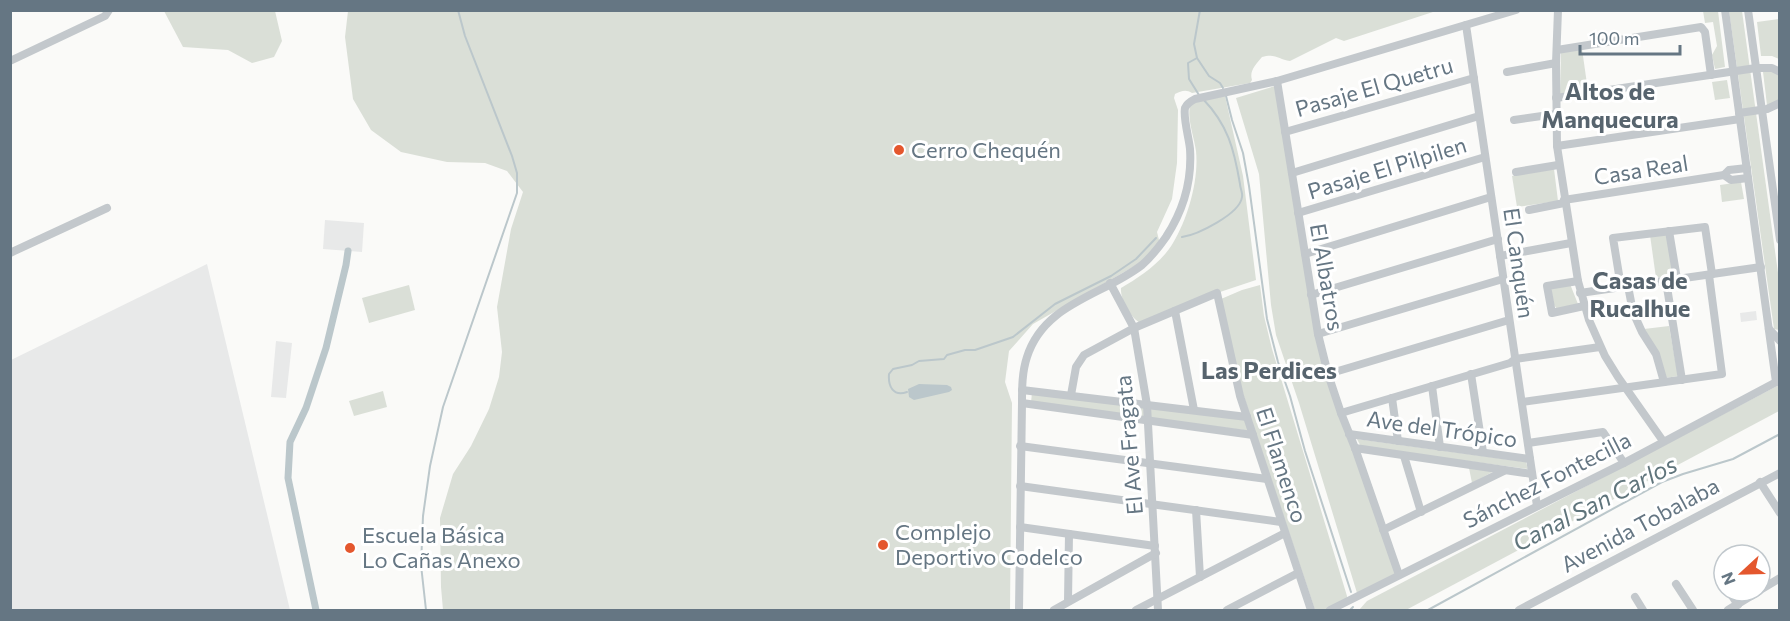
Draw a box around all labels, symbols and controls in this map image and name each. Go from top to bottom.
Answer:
scale bar [1580,18,1680,56]
text: 100 m [1589,27,1639,49]
street label: Pasaje El Quetru [1292,51,1456,122]
district label: Altos de Manquecura [1541,76,1679,133]
street label: Pasaje El Pilpilen [1304,131,1470,204]
place label: Cerro Chequén [911,136,1061,163]
marker: Cerro Chequén [892,143,906,157]
street label: Casa Real [1592,149,1690,190]
street label: El Canquén [1498,206,1541,320]
street label: El Albatros [1305,221,1350,333]
district label: Casas de Rucalhue [1589,265,1691,322]
district label: Las Perdices [1201,355,1337,384]
street label: El Ave Fragata [1109,374,1148,516]
street label: El Flamenco [1251,404,1314,526]
street label: Ave del Trópico [1365,405,1519,452]
street label: Sánchez Fontecilla [1458,426,1635,534]
water label: Canal San Carlos [1507,449,1681,557]
street label: Avenida Tobalaba [1556,472,1723,578]
place label: Complejo Deportivo Codelco [895,518,1083,570]
place label: Escuela Básica Lo Cañas Anexo [362,521,521,573]
marker: Complejo Deportivo Codelco [876,538,890,552]
marker: Escuela Básica Lo Cañas Anexo [343,541,357,555]
north arrow [1712,543,1772,603]
text: N [1717,570,1739,588]

